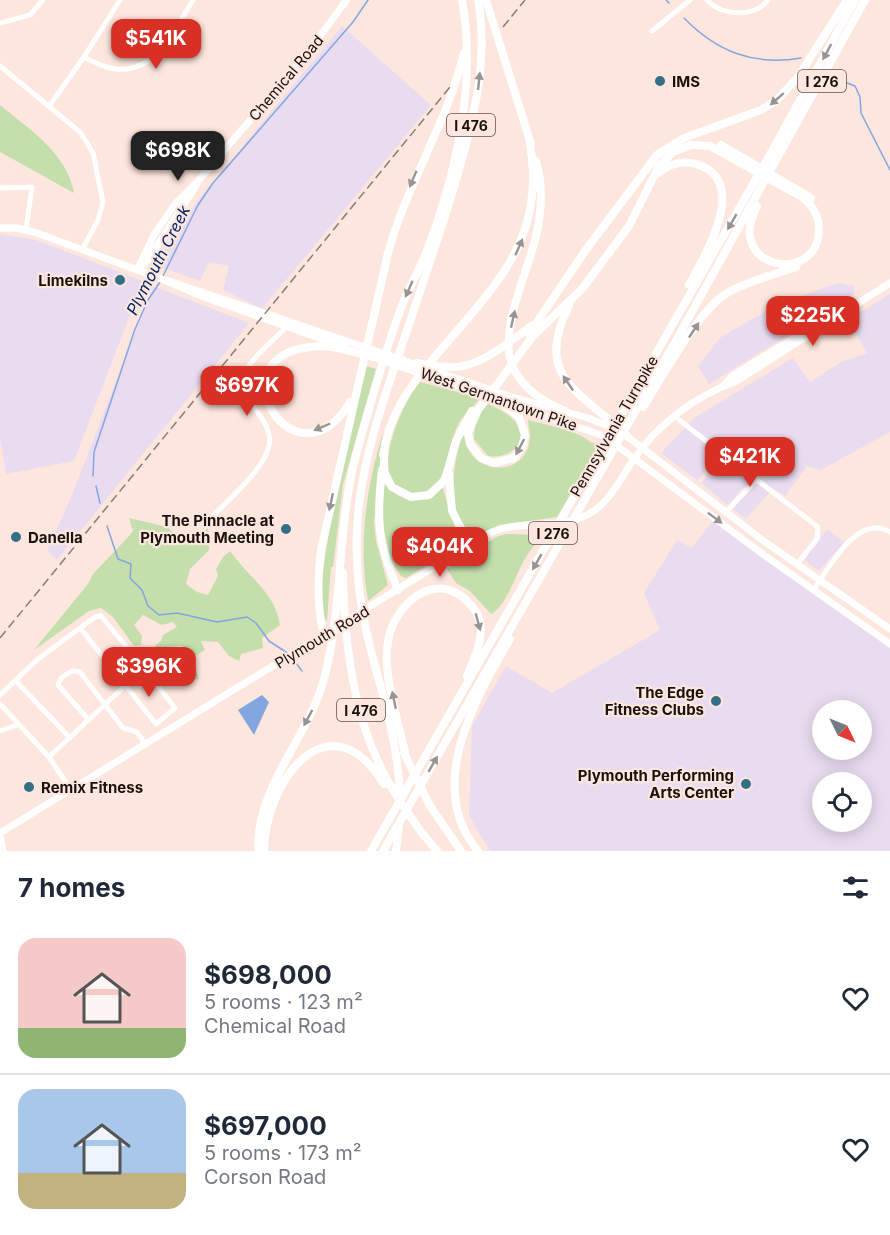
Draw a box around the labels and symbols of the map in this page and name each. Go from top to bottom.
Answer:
pin: $541K [114,19,198,70]
street label: Chemical Road [244,31,328,125]
one-way arrow [822,43,832,60]
road number: I 276 [798,70,846,92]
one-way arrow [475,72,484,91]
place label: IMS [672,72,700,91]
marker: IMS [653,74,667,88]
one-way arrow [770,92,785,106]
road number: I 476 [447,114,495,136]
pin: $698K [136,131,220,182]
one-way arrow [408,170,418,188]
water label: Plymouth Creek [122,202,194,318]
one-way arrow [727,213,737,230]
one-way arrow [514,238,524,256]
place label: Limekilns [38,271,108,290]
marker: Limekilns [113,273,127,287]
one-way arrow [404,281,414,299]
pin: $225K [771,296,855,347]
one-way arrow [509,309,518,328]
one-way arrow [688,322,699,338]
street label: Pennsylvania Turnpike [566,352,662,500]
street label: West Germantown Pike [418,363,580,435]
pin: $697K [205,366,289,417]
one-way arrow [562,375,574,391]
one-way arrow [314,423,331,432]
pin: $421K [708,437,792,488]
one-way arrow [515,438,525,456]
one-way arrow [326,493,336,511]
place label: The Pinnacle at Plymouth Meeting [140,511,275,547]
one-way arrow [707,512,722,524]
marker: The Pinnacle at Plymouth Meeting [279,522,293,536]
road number: I 276 [529,522,577,544]
pin: $404K [398,527,482,578]
place label: Danella [28,528,83,547]
marker: Danella [9,530,23,544]
one-way arrow [531,554,542,570]
street label: Plymouth Road [271,601,373,673]
one-way arrow [473,613,483,631]
pin: $396K [107,647,191,698]
place label: The Edge Fitness Clubs [605,683,704,719]
one-way arrow [389,691,398,710]
marker: The Edge Fitness Clubs [709,694,723,708]
road number: I 476 [337,699,385,721]
north arrow [812,700,872,760]
one-way arrow [303,710,313,727]
one-way arrow [428,755,438,772]
place label: Plymouth Performing Arts Center [578,766,734,802]
marker: Plymouth Performing Arts Center [739,777,753,791]
place label: Remix Fitness [41,778,143,797]
marker: Remix Fitness [22,780,36,794]

